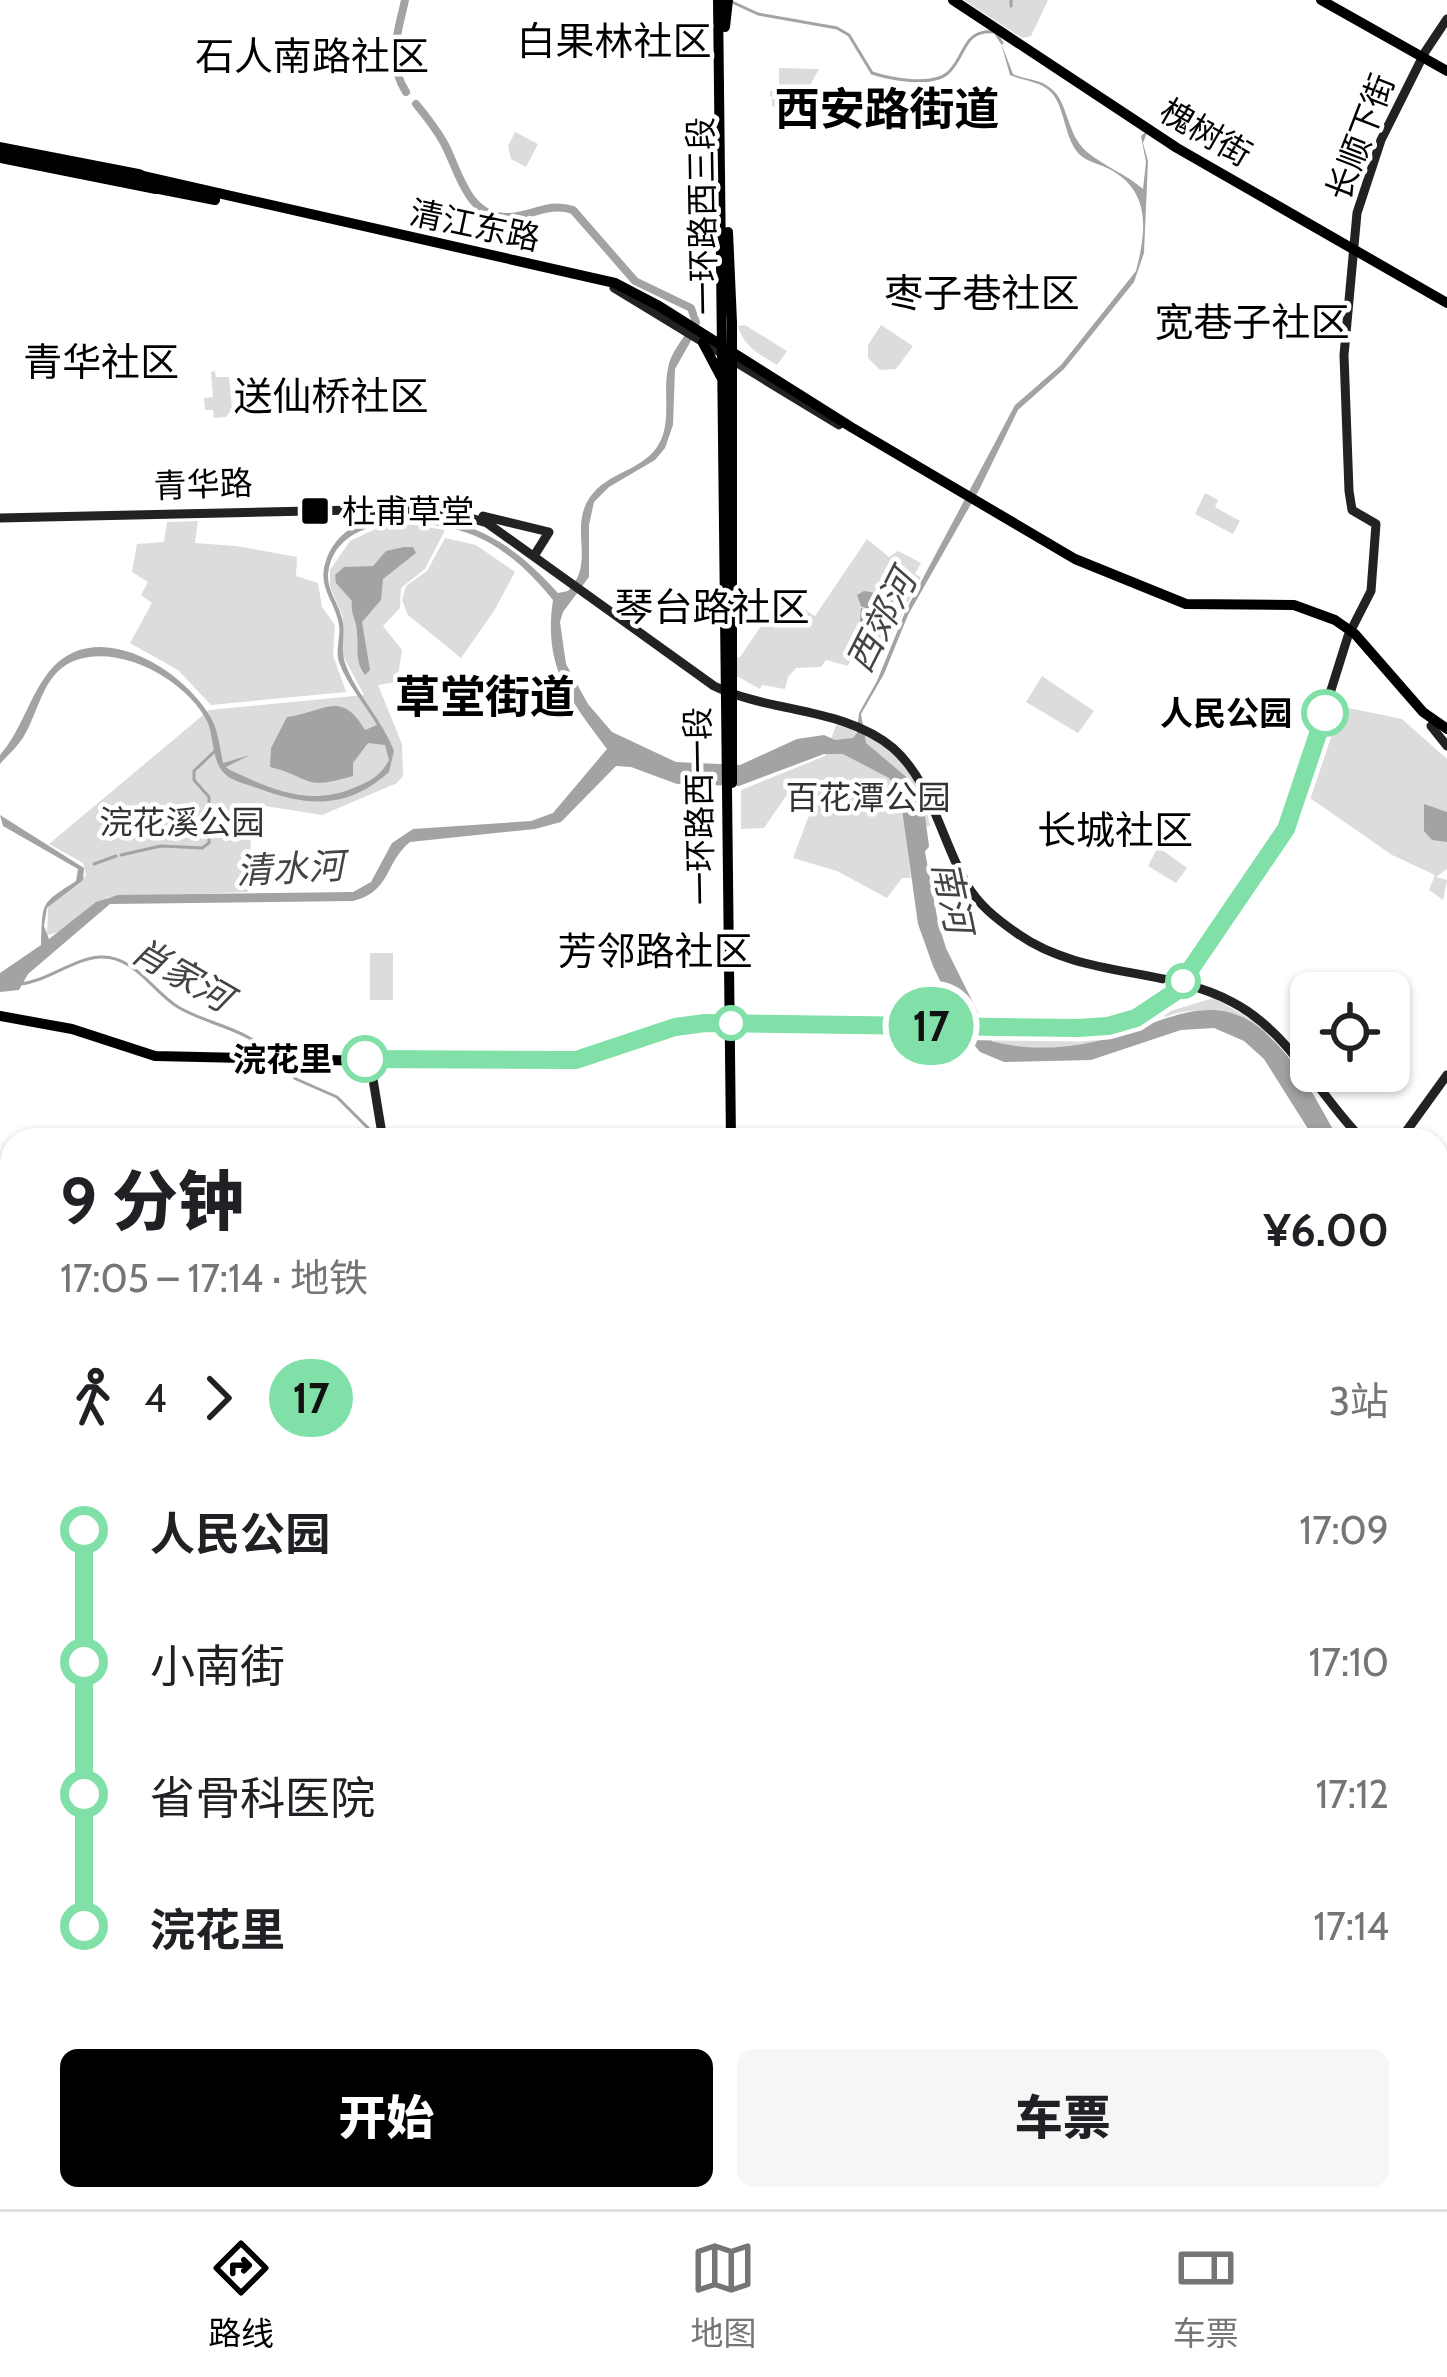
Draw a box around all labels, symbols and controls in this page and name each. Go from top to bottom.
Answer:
district label: 白果林社区 [516,17,712,65]
district label: 石人南路社区 [195,32,429,80]
street label: 长顺下街 [1318,68,1402,206]
district label: 西安路街道 [774,82,1000,136]
street label: 槐树街 [1153,90,1259,174]
street label: 一环路西三段 [680,117,724,315]
street label: 清江东路 [406,192,544,258]
district label: 枣子巷社区 [884,269,1080,317]
district label: 宽巷子社区 [1154,298,1350,346]
district label: 青华社区 [23,338,179,386]
district label: 送仙桥社区 [233,372,429,420]
street label: 青华路 [153,462,253,506]
place label: 杜甫草堂 [342,491,474,531]
marker: 杜甫草堂 [299,495,331,527]
water label: 西郊河 [837,558,928,679]
district label: 琴台路社区 [614,583,810,631]
district label: 草堂街道 [395,670,575,724]
marker: 人民公园 [1303,691,1347,735]
place label: 人民公园 [1160,693,1292,733]
street label: 一环路西一段 [677,707,721,905]
park label: 百花潭公园 [786,777,951,817]
park label: 浣花溪公园 [100,802,265,842]
district label: 长城社区 [1037,806,1193,854]
water label: 清水河 [235,843,351,893]
water label: 南河 [924,857,983,943]
district label: 芳邻路社区 [557,927,753,975]
water label: 肖家河 [124,928,245,1023]
unlabelled marker [1167,965,1199,997]
map controls [1290,972,1410,1092]
button: locate [1290,972,1410,1092]
line badge: 17 [877,987,985,1065]
text: 17 [913,1000,949,1052]
unlabelled marker [715,1007,747,1039]
marker: 浣花里 [343,1037,387,1081]
place label: 浣花里 [233,1039,332,1079]
text: 9 分钟 [60,1161,244,1242]
text: ¥6.00 [1263,1203,1389,1257]
text: 17:05 – 17:14 · 地铁 [60,1254,368,1302]
icon: walk [60,1365,126,1431]
icon: forward [185,1365,251,1431]
text: 17 [293,1372,329,1424]
text: 4 [144,1374,167,1422]
text: 3站 [1329,1377,1389,1425]
text: 17:09 [1299,1506,1389,1554]
text: 人民公园 [150,1507,330,1561]
text: 17:10 [1309,1638,1389,1686]
text: 小南街 [150,1639,285,1693]
text: 17:12 [1315,1770,1389,1818]
text: 省骨科医院 [150,1771,375,1825]
text: 17:14 [1313,1902,1389,1950]
text: 浣花里 [150,1903,285,1957]
button: 开始 [60,2049,713,2187]
button: 车票 [737,2049,1389,2187]
tab: 路线 [208,2235,274,2355]
tab: 地图 [690,2235,756,2355]
tab: 车票 [1173,2235,1239,2355]

